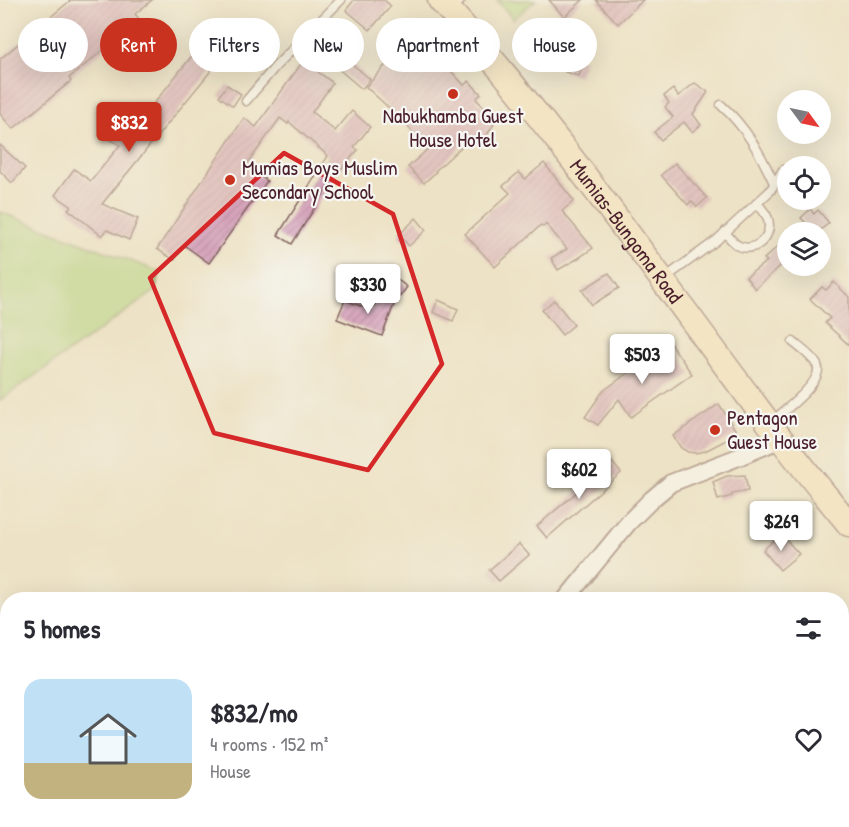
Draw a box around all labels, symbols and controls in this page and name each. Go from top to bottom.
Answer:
chip: Buy [18,18,88,72]
chip: Rent [100,18,177,72]
chip: Filters [189,18,280,72]
chip: New [292,18,364,72]
chip: Apartment [376,18,500,72]
chip: House [512,18,597,72]
marker: Nabukhamba Guest House Hotel [446,87,460,101]
north arrow [777,90,831,144]
map controls [777,90,831,276]
place label: Nabukhamba Guest House Hotel [383,101,524,154]
pin: $832 [93,102,165,153]
text: $832 [110,108,148,135]
place label: Mumias Boys Muslim Secondary School [242,153,397,206]
street label: Mumias-Bungoma Road [563,153,690,309]
button: locate [777,156,831,210]
marker: Mumias Boys Muslim Secondary School [223,173,237,187]
button: layers [777,222,831,276]
pin: $330 [332,264,404,315]
text: $330 [349,270,387,297]
pin: $503 [606,334,678,385]
text: $503 [624,340,660,367]
place label: Pentagon Guest House [727,403,817,456]
marker: Pentagon Guest House [708,423,722,437]
pin: $602 [543,449,615,500]
text: $602 [561,455,597,482]
pin: $269 [745,501,817,552]
text: $269 [764,507,798,534]
text: 5 homes [24,611,100,646]
icon: filters [792,612,825,645]
text: $832/mo [210,695,297,730]
icon: home [72,703,144,775]
icon: heart [792,723,825,756]
text: 4 rooms · 152 m² [210,730,328,757]
text: House [210,757,251,784]

